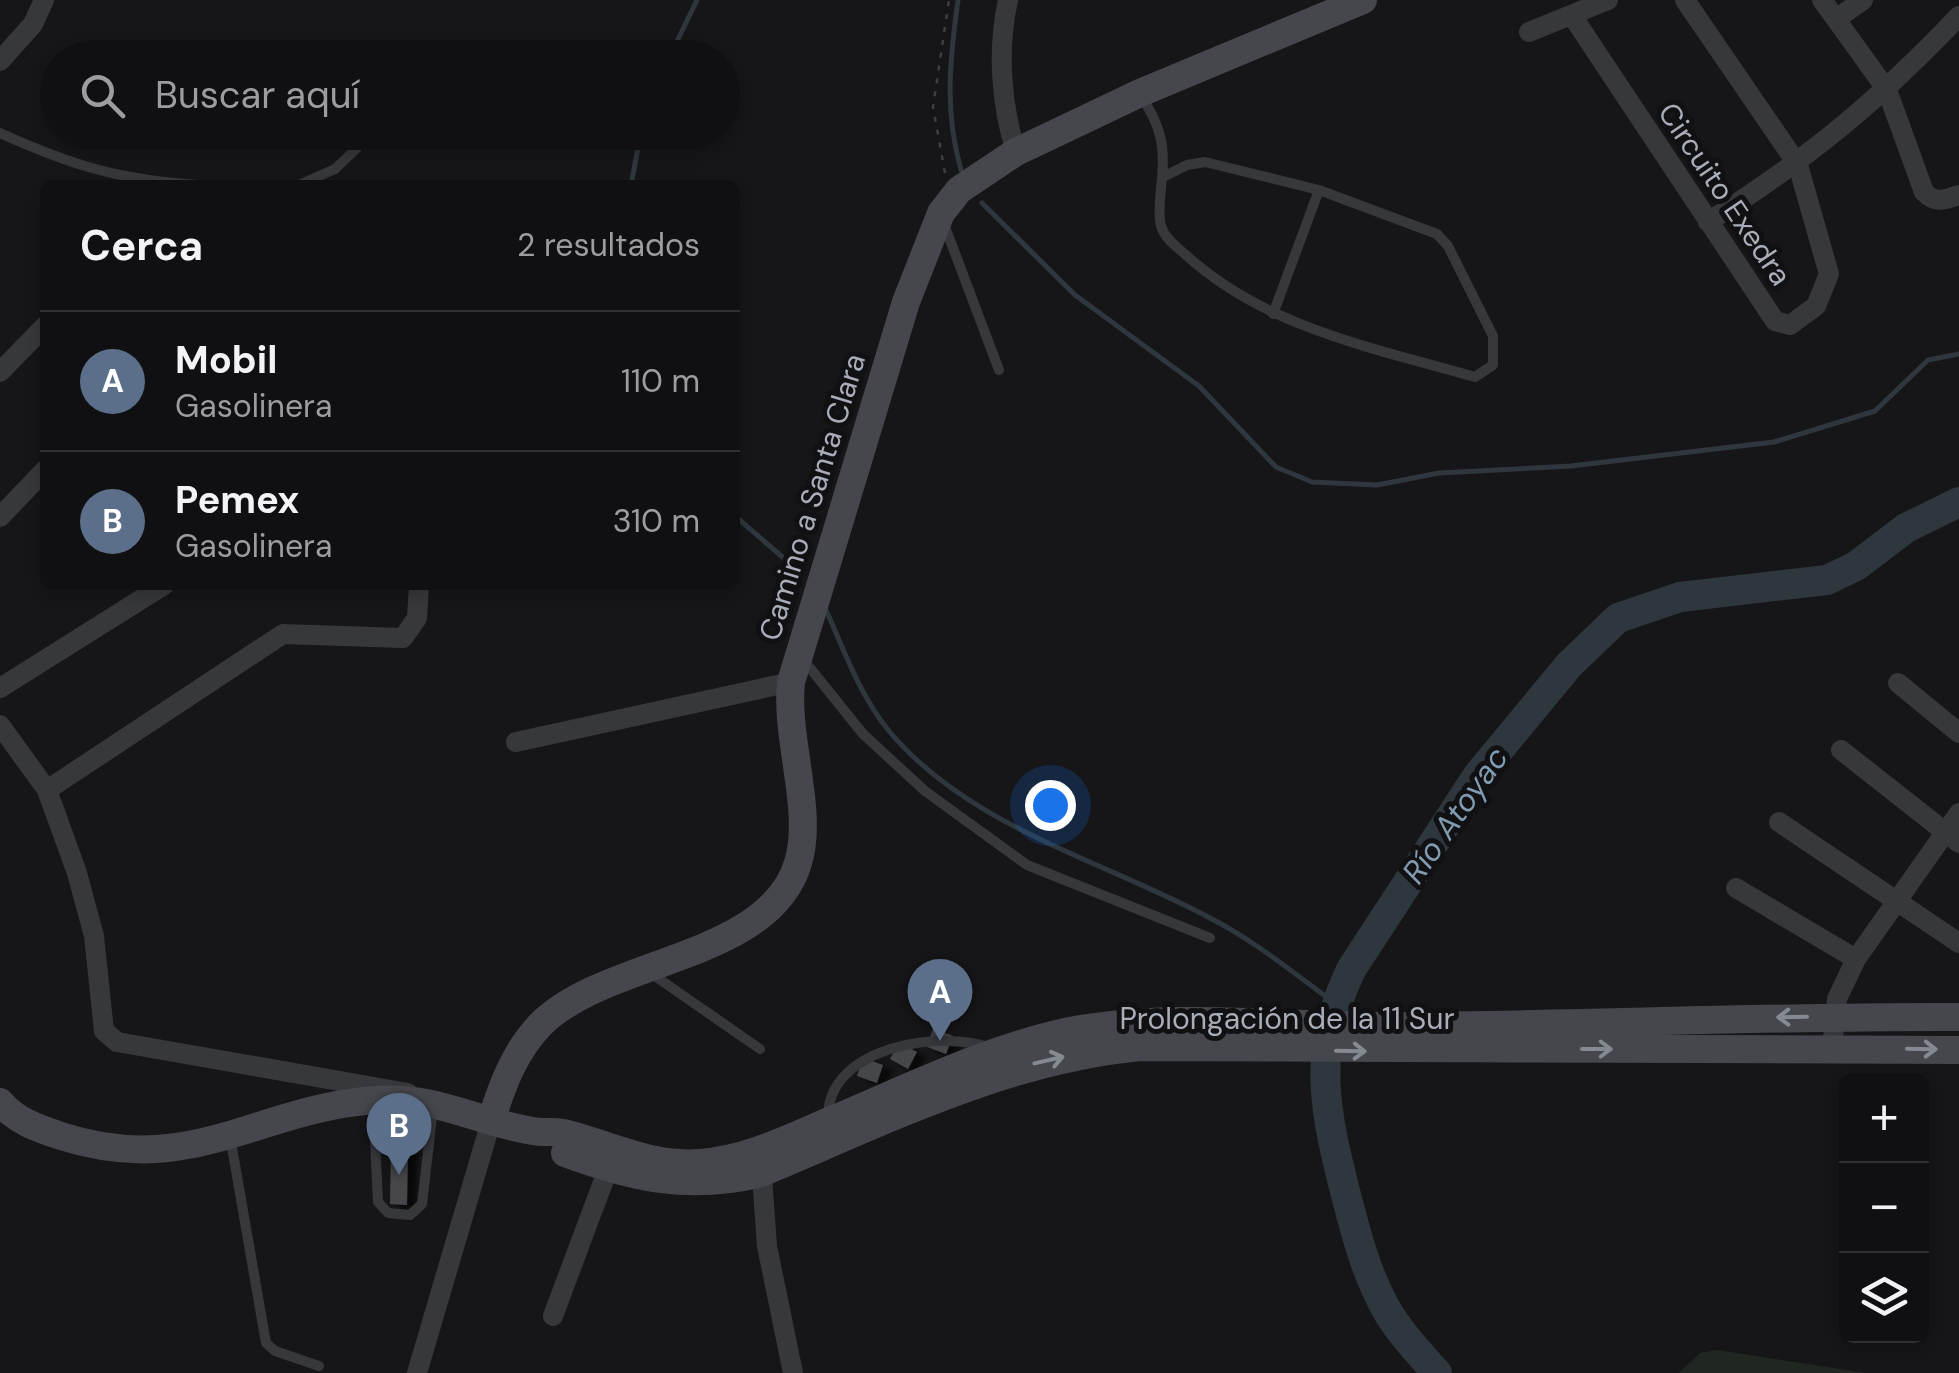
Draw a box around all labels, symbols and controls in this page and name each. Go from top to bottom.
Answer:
search box [40,40,740,150]
icon: search [75,68,130,123]
text: Buscar aquí [155,70,360,120]
street label: Circuito Exedra [1649,95,1801,293]
text: Cerca [80,218,203,273]
text: 2 resultados [517,224,700,266]
text: Mobil [175,335,277,385]
street label: Camino a Santa Clara [750,349,874,645]
text: A [101,360,124,402]
text: 110 m [621,360,700,402]
text: Gasolinera [175,385,332,427]
text: Pemex [175,475,299,525]
text: B [102,500,123,542]
text: 310 m [613,500,700,542]
text: Gasolinera [175,525,332,567]
water label: Río Atoyac [1393,738,1517,892]
your location [1025,780,1076,831]
pin: A [908,958,972,1041]
street label: Prolongación de la 11 Sur [1119,999,1455,1038]
one-way arrow [1776,1008,1808,1027]
one-way arrow [1580,1040,1612,1058]
one-way arrow [1904,1040,1937,1058]
one-way arrow [1334,1041,1366,1060]
one-way arrow [1032,1050,1064,1068]
map controls [1839,1073,1929,1343]
button: + [1839,1073,1929,1163]
pin: B [366,1092,432,1175]
button: − [1839,1163,1929,1253]
button: layers [1839,1253,1929,1343]

